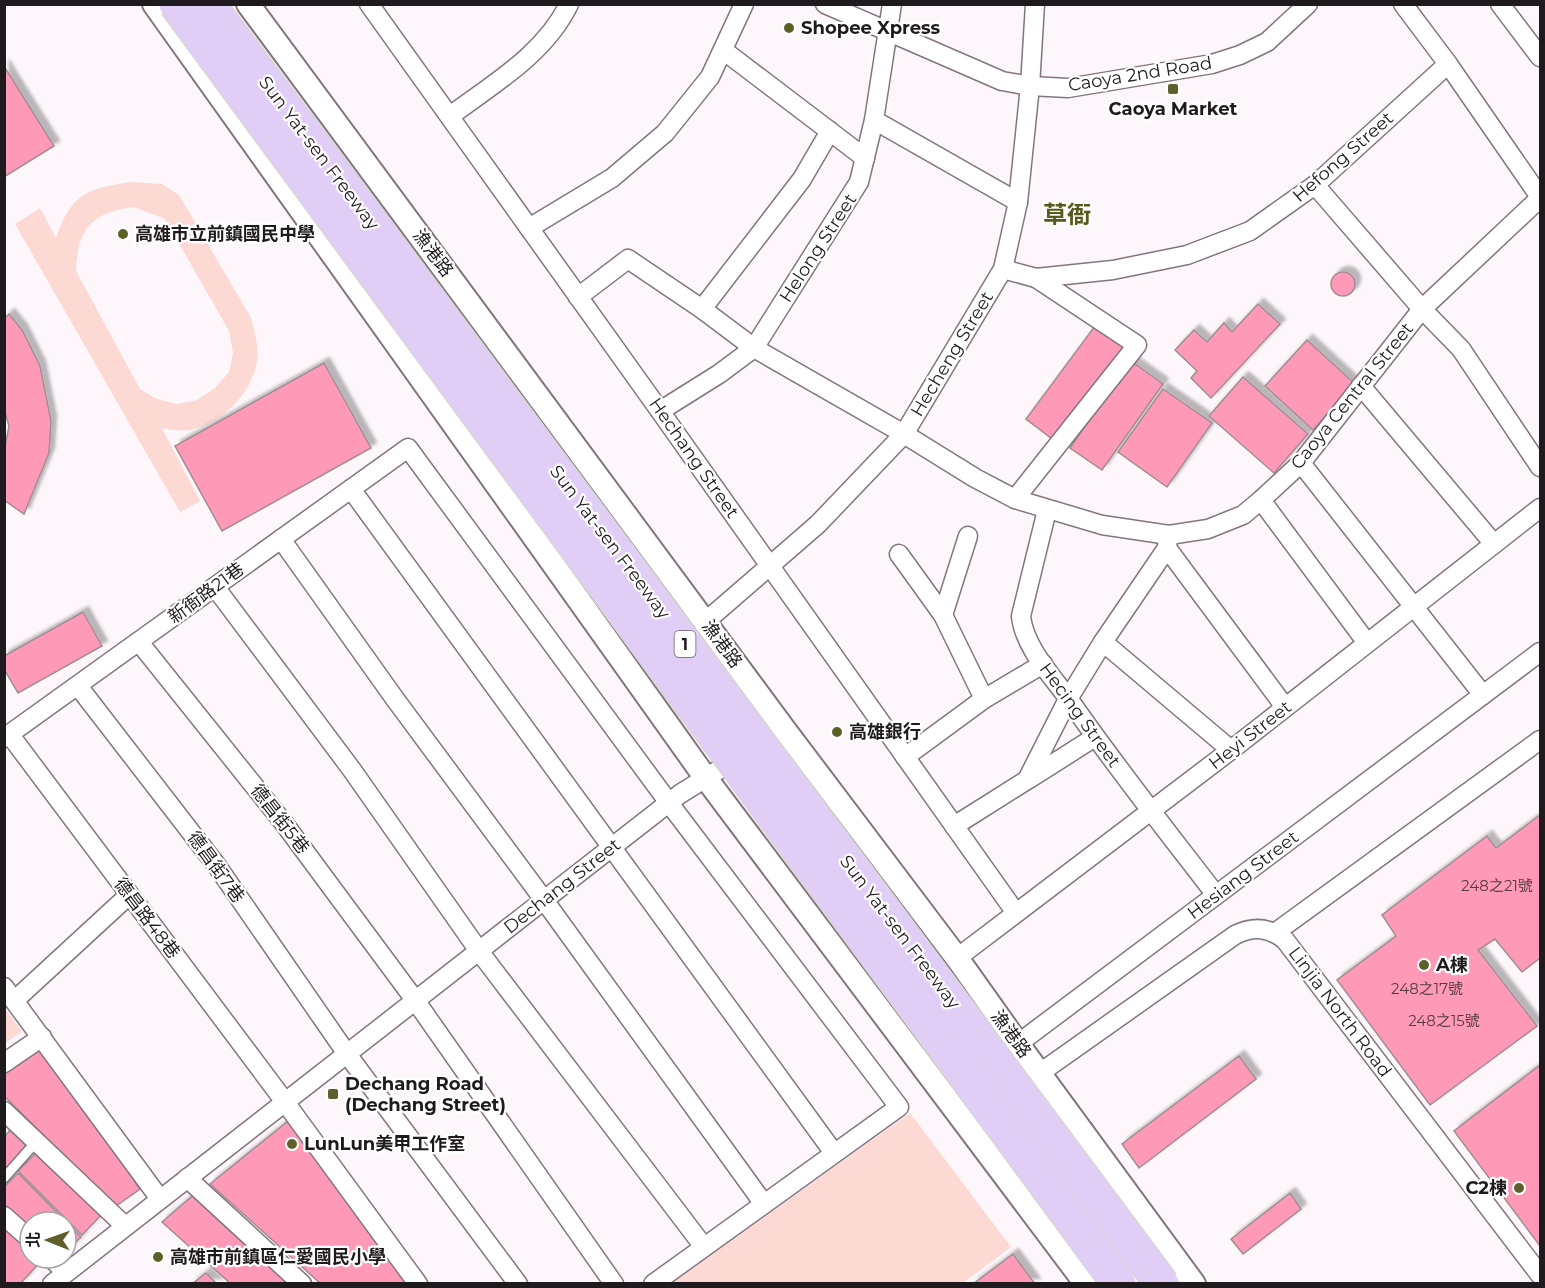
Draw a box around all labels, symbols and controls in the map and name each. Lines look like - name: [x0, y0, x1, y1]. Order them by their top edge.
- place label: Shopee Xpress: [801, 17, 941, 39]
- marker: Shopee Xpress: [782, 21, 796, 35]
- street label: Caoya 2nd Road: [1066, 52, 1214, 96]
- street label: Sun Yat-sen Freeway: [254, 72, 384, 234]
- marker: Caoya Market: [1166, 82, 1180, 96]
- place label: Caoya Market: [1109, 98, 1238, 120]
- street label: Hefong Street: [1288, 107, 1398, 207]
- street label: Helong Street: [775, 189, 861, 307]
- district label: 草衙: [1043, 200, 1091, 229]
- place label: 高雄市立前鎮國民中學: [135, 223, 315, 245]
- street label: 漁港路: [408, 225, 458, 281]
- marker: 高雄市立前鎮國民中學: [116, 227, 130, 241]
- street label: Hecheng Street: [906, 287, 998, 421]
- street label: Caoya Central Street: [1286, 318, 1418, 474]
- street label: Hechang Street: [644, 394, 744, 522]
- street label: Sun Yat-sen Freeway: [545, 461, 675, 623]
- street label: 新衙路21巷: [164, 558, 248, 628]
- street label: 漁港路: [697, 616, 747, 672]
- road number: 1: [674, 631, 696, 657]
- street label: Hecing Street: [1035, 658, 1125, 772]
- street label: Heyi Street: [1204, 696, 1296, 774]
- place label: 高雄銀行: [849, 721, 921, 743]
- marker: 高雄銀行: [830, 725, 844, 739]
- street label: 德昌街5巷: [246, 780, 314, 858]
- street label: Hesiang Street: [1183, 826, 1303, 924]
- street label: 德昌街7巷: [183, 827, 249, 907]
- street label: Dechang Street: [499, 834, 625, 938]
- street label: Sun Yat-sen Freeway: [835, 851, 965, 1013]
- street label: 德昌路48巷: [109, 873, 185, 963]
- house number: 248之21號: [1461, 876, 1533, 895]
- street label: Linjia North Road: [1284, 943, 1396, 1081]
- place label: A棟: [1435, 954, 1468, 976]
- marker: A棟: [1417, 958, 1431, 972]
- house number: 248之17號: [1391, 979, 1463, 998]
- street label: 漁港路: [986, 1006, 1036, 1062]
- house number: 248之15號: [1408, 1011, 1480, 1030]
- place label: Dechang Road (Dechang Street): [345, 1073, 506, 1116]
- marker: Dechang Road (Dechang Street): [326, 1087, 340, 1101]
- place label: LunLun美甲工作室: [304, 1133, 465, 1155]
- marker: LunLun美甲工作室: [285, 1137, 299, 1151]
- place label: C2棟: [1465, 1177, 1507, 1199]
- marker: C2棟: [1512, 1181, 1526, 1195]
- north arrow: [18, 1210, 78, 1270]
- text: 北: [24, 1232, 43, 1248]
- place label: 高雄市前鎮區仁愛國民小學: [170, 1246, 386, 1268]
- marker: 高雄市前鎮區仁愛國民小學: [151, 1250, 165, 1264]

